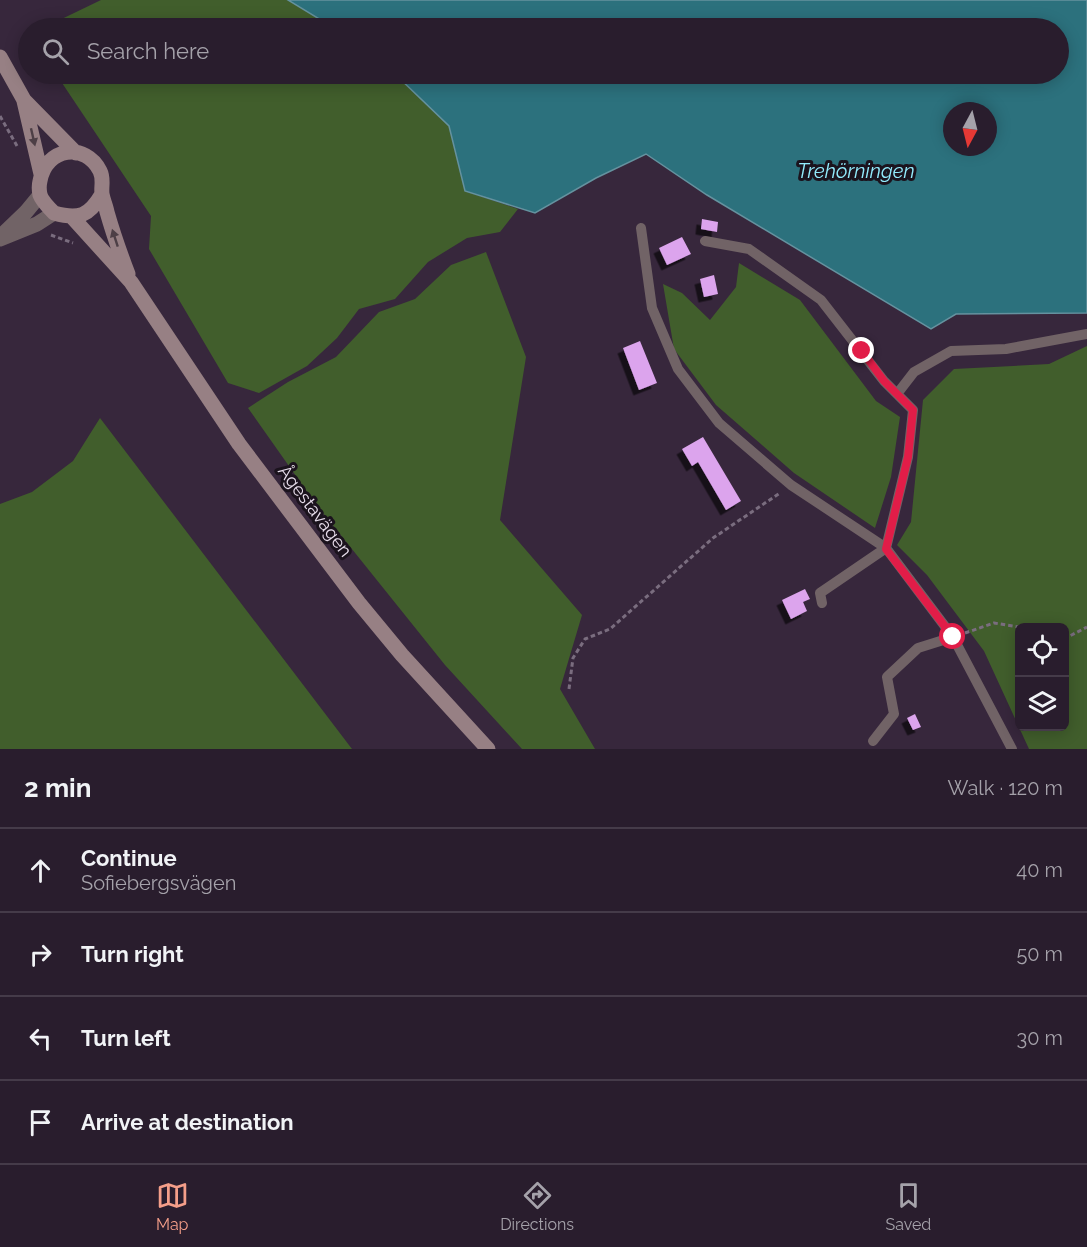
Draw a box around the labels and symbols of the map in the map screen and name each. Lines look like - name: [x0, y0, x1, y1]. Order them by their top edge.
- north arrow: [943, 102, 997, 156]
- one-way arrow: [28, 128, 38, 146]
- water label: Trehörningen: [797, 159, 915, 183]
- one-way arrow: [110, 229, 119, 247]
- route end: [848, 337, 874, 363]
- street label: Ågestavägen: [274, 460, 357, 561]
- route start: [939, 623, 965, 649]

